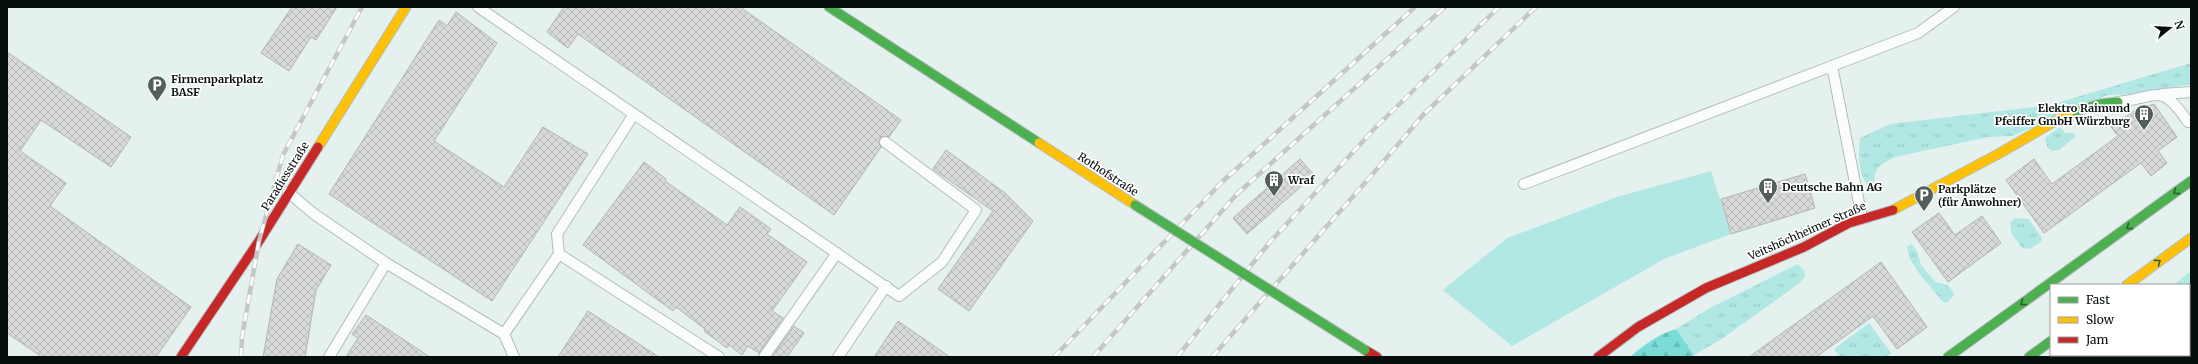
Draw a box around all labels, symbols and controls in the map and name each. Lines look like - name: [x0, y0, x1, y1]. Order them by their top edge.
- north arrow: [2150, 8, 2190, 48]
- text: N: [2172, 19, 2188, 31]
- place label: Firmenparkplatz BASF: [171, 72, 263, 99]
- parking icon: Firmenparkplatz BASF: [146, 74, 168, 102]
- place label: Elektro Raimund Pfeiffer GmbH Würzburg: [1995, 101, 2130, 128]
- building icon: Elektro Raimund Pfeiffer GmbH Würzburg: [2133, 103, 2155, 131]
- street label: Paradiesstraße: [258, 139, 312, 213]
- street label: Rothofstraße: [1075, 149, 1141, 199]
- building icon: Wraf: [1263, 169, 1285, 197]
- place label: Wraf: [1287, 173, 1315, 187]
- building icon: Deutsche Bahn AG: [1757, 176, 1779, 204]
- place label: Deutsche Bahn AG: [1782, 180, 1882, 194]
- place label: Parkplätze (für Anwohner): [1938, 182, 2022, 209]
- parking icon: Parkplätze (für Anwohner): [1913, 184, 1935, 212]
- one-way arrow: [2173, 188, 2180, 195]
- street label: Veitshöchheimer Straße: [1745, 199, 1868, 264]
- one-way arrow: [2126, 222, 2133, 229]
- one-way arrow: [2154, 260, 2161, 267]
- legend: [2050, 284, 2190, 356]
- text: Fast: [2086, 292, 2110, 307]
- one-way arrow: [2020, 298, 2027, 306]
- text: Slow: [2086, 312, 2115, 327]
- text: Jam: [2085, 332, 2109, 347]

